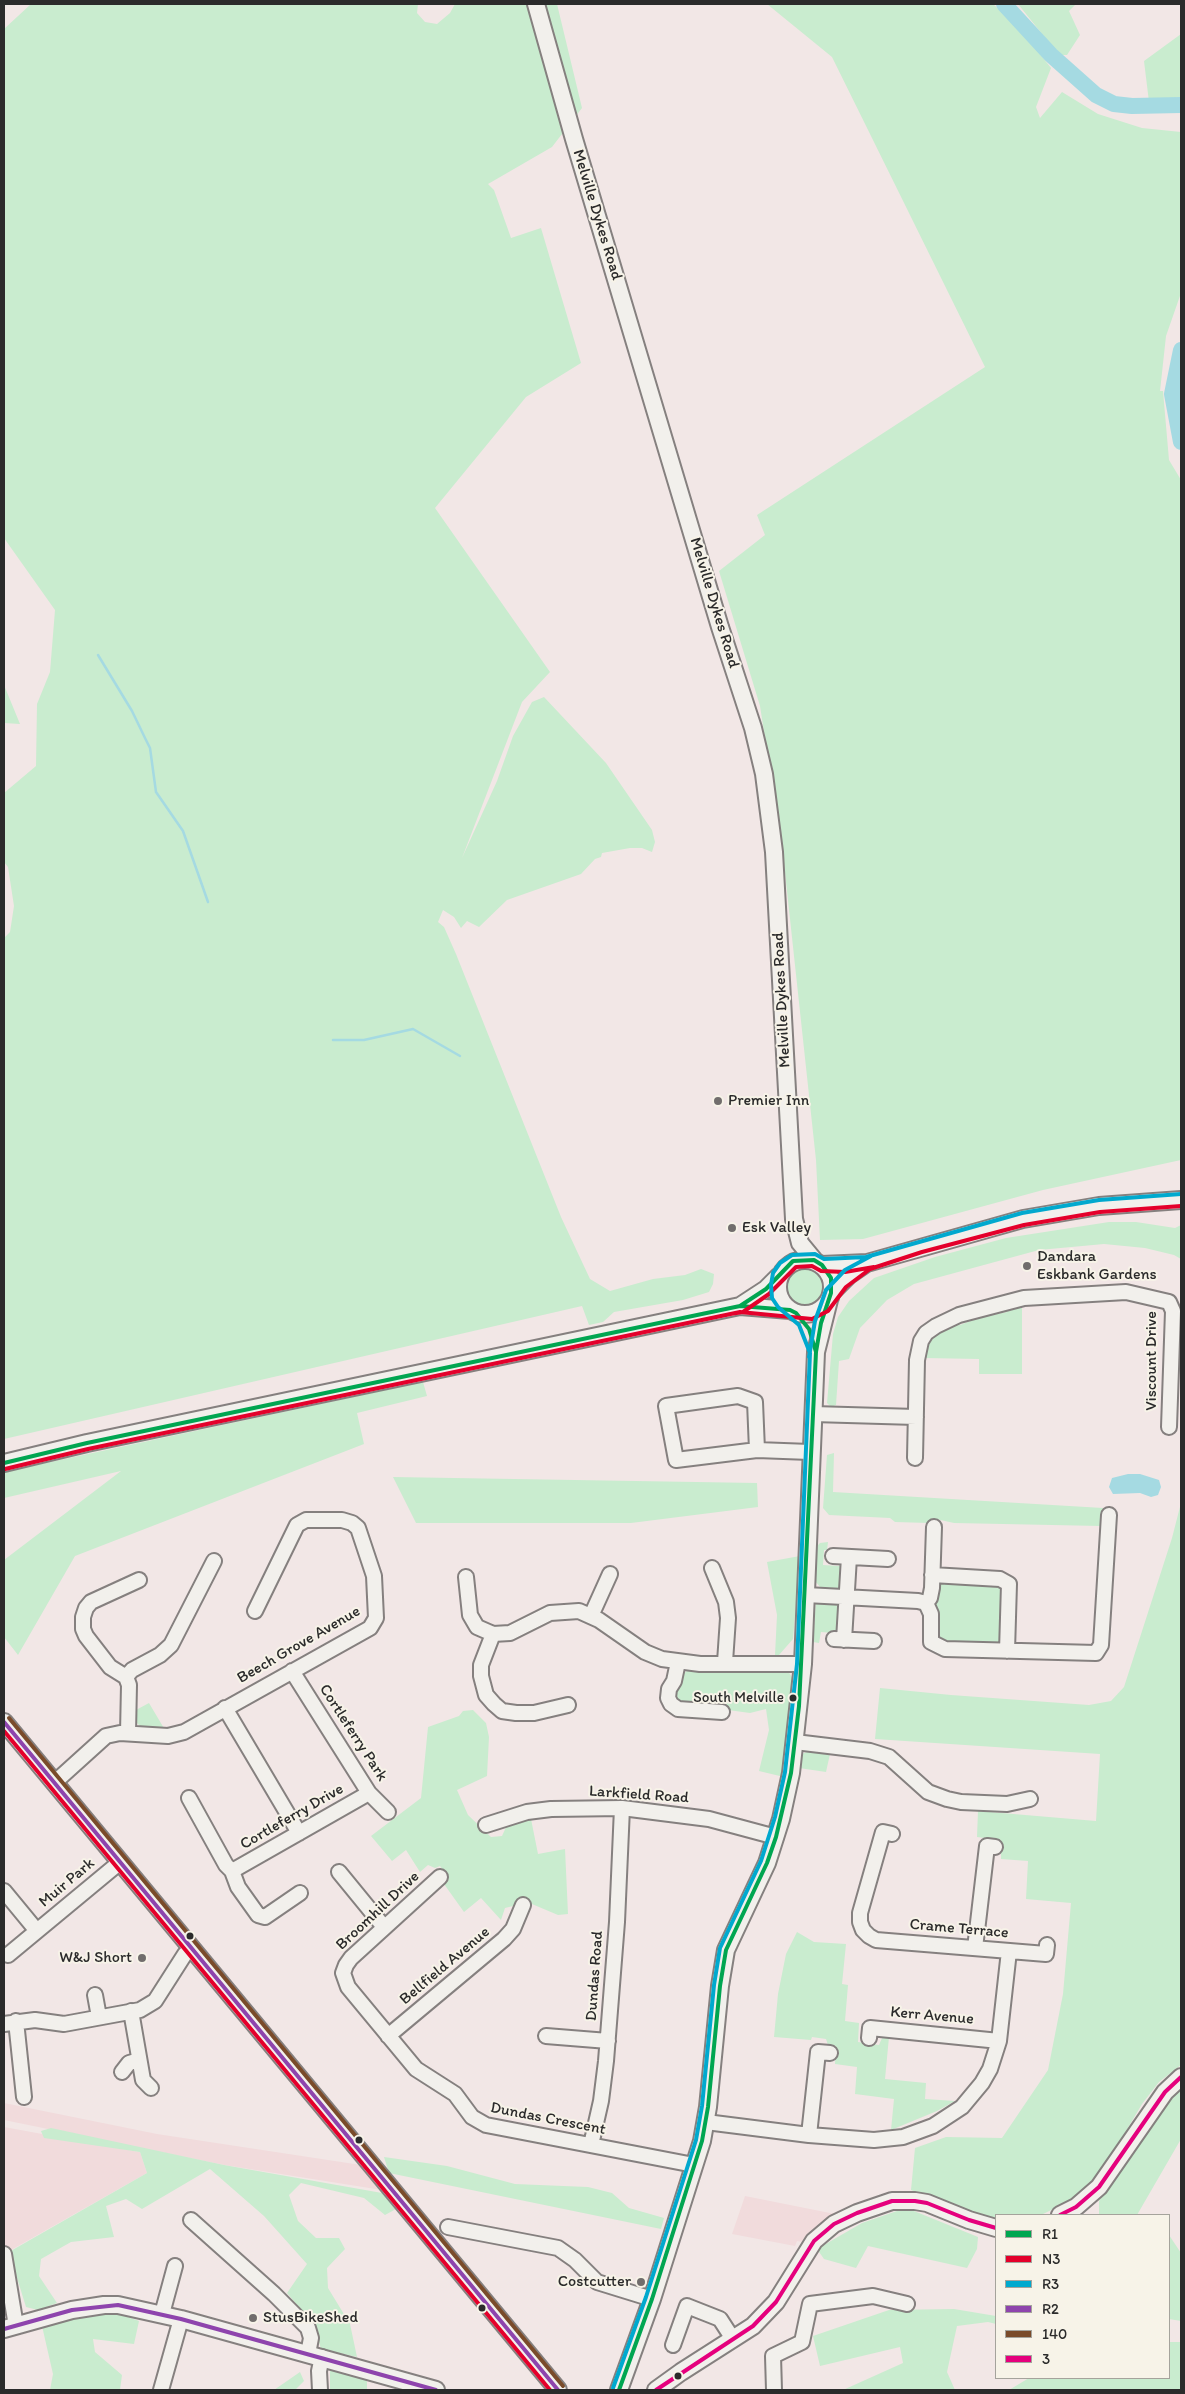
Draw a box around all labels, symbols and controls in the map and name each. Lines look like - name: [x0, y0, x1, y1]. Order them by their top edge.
- street label: Melville Dykes Road: [568, 147, 626, 283]
- street label: Melville Dykes Road: [685, 535, 743, 671]
- street label: Melville Dykes Road: [769, 932, 795, 1068]
- place label: Premier Inn: [728, 1091, 809, 1111]
- marker: Premier Inn: [712, 1095, 724, 1107]
- place label: Esk Valley: [742, 1218, 811, 1238]
- marker: Esk Valley: [726, 1222, 738, 1234]
- place label: Dandara Eskbank Gardens: [1037, 1247, 1157, 1285]
- marker: Dandara Eskbank Gardens: [1021, 1260, 1033, 1272]
- street label: Viscount Drive: [1142, 1311, 1162, 1411]
- street label: Beech Grove Avenue: [234, 1602, 364, 1688]
- street label: Cortleferry Park: [315, 1681, 391, 1785]
- place label: South Melville: [693, 1689, 784, 1707]
- marker: South Melville: [788, 1693, 798, 1703]
- street label: Cortleferry Drive: [237, 1780, 347, 1854]
- street label: Larkfield Road: [588, 1782, 690, 1808]
- street label: Muir Park: [35, 1854, 99, 1912]
- street label: Broomhill Drive: [332, 1867, 424, 1955]
- street label: Crame Terrace: [909, 1915, 1009, 1943]
- street label: Bellfield Avenue: [396, 1923, 494, 2009]
- street label: Dundas Road: [582, 1930, 608, 2022]
- unlabelled marker: [185, 1931, 195, 1941]
- place label: W&J Short: [59, 1948, 132, 1968]
- marker: W&J Short: [136, 1952, 148, 1964]
- street label: Kerr Avenue: [889, 2003, 975, 2029]
- street label: Dundas Crescent: [489, 2098, 607, 2140]
- unlabelled marker: [354, 2135, 364, 2145]
- legend: [995, 2214, 1170, 2379]
- text: R1: [1042, 2225, 1058, 2243]
- text: N3: [1042, 2250, 1060, 2268]
- place label: Costcutter: [558, 2272, 631, 2292]
- text: R3: [1042, 2275, 1059, 2293]
- marker: Costcutter: [635, 2276, 647, 2288]
- text: R2: [1042, 2300, 1059, 2318]
- unlabelled marker: [477, 2303, 487, 2313]
- place label: StusBikeShed: [263, 2308, 358, 2328]
- marker: StusBikeShed: [247, 2312, 259, 2324]
- text: 140: [1042, 2325, 1067, 2343]
- text: 3: [1042, 2350, 1050, 2368]
- unlabelled marker: [673, 2371, 683, 2381]

